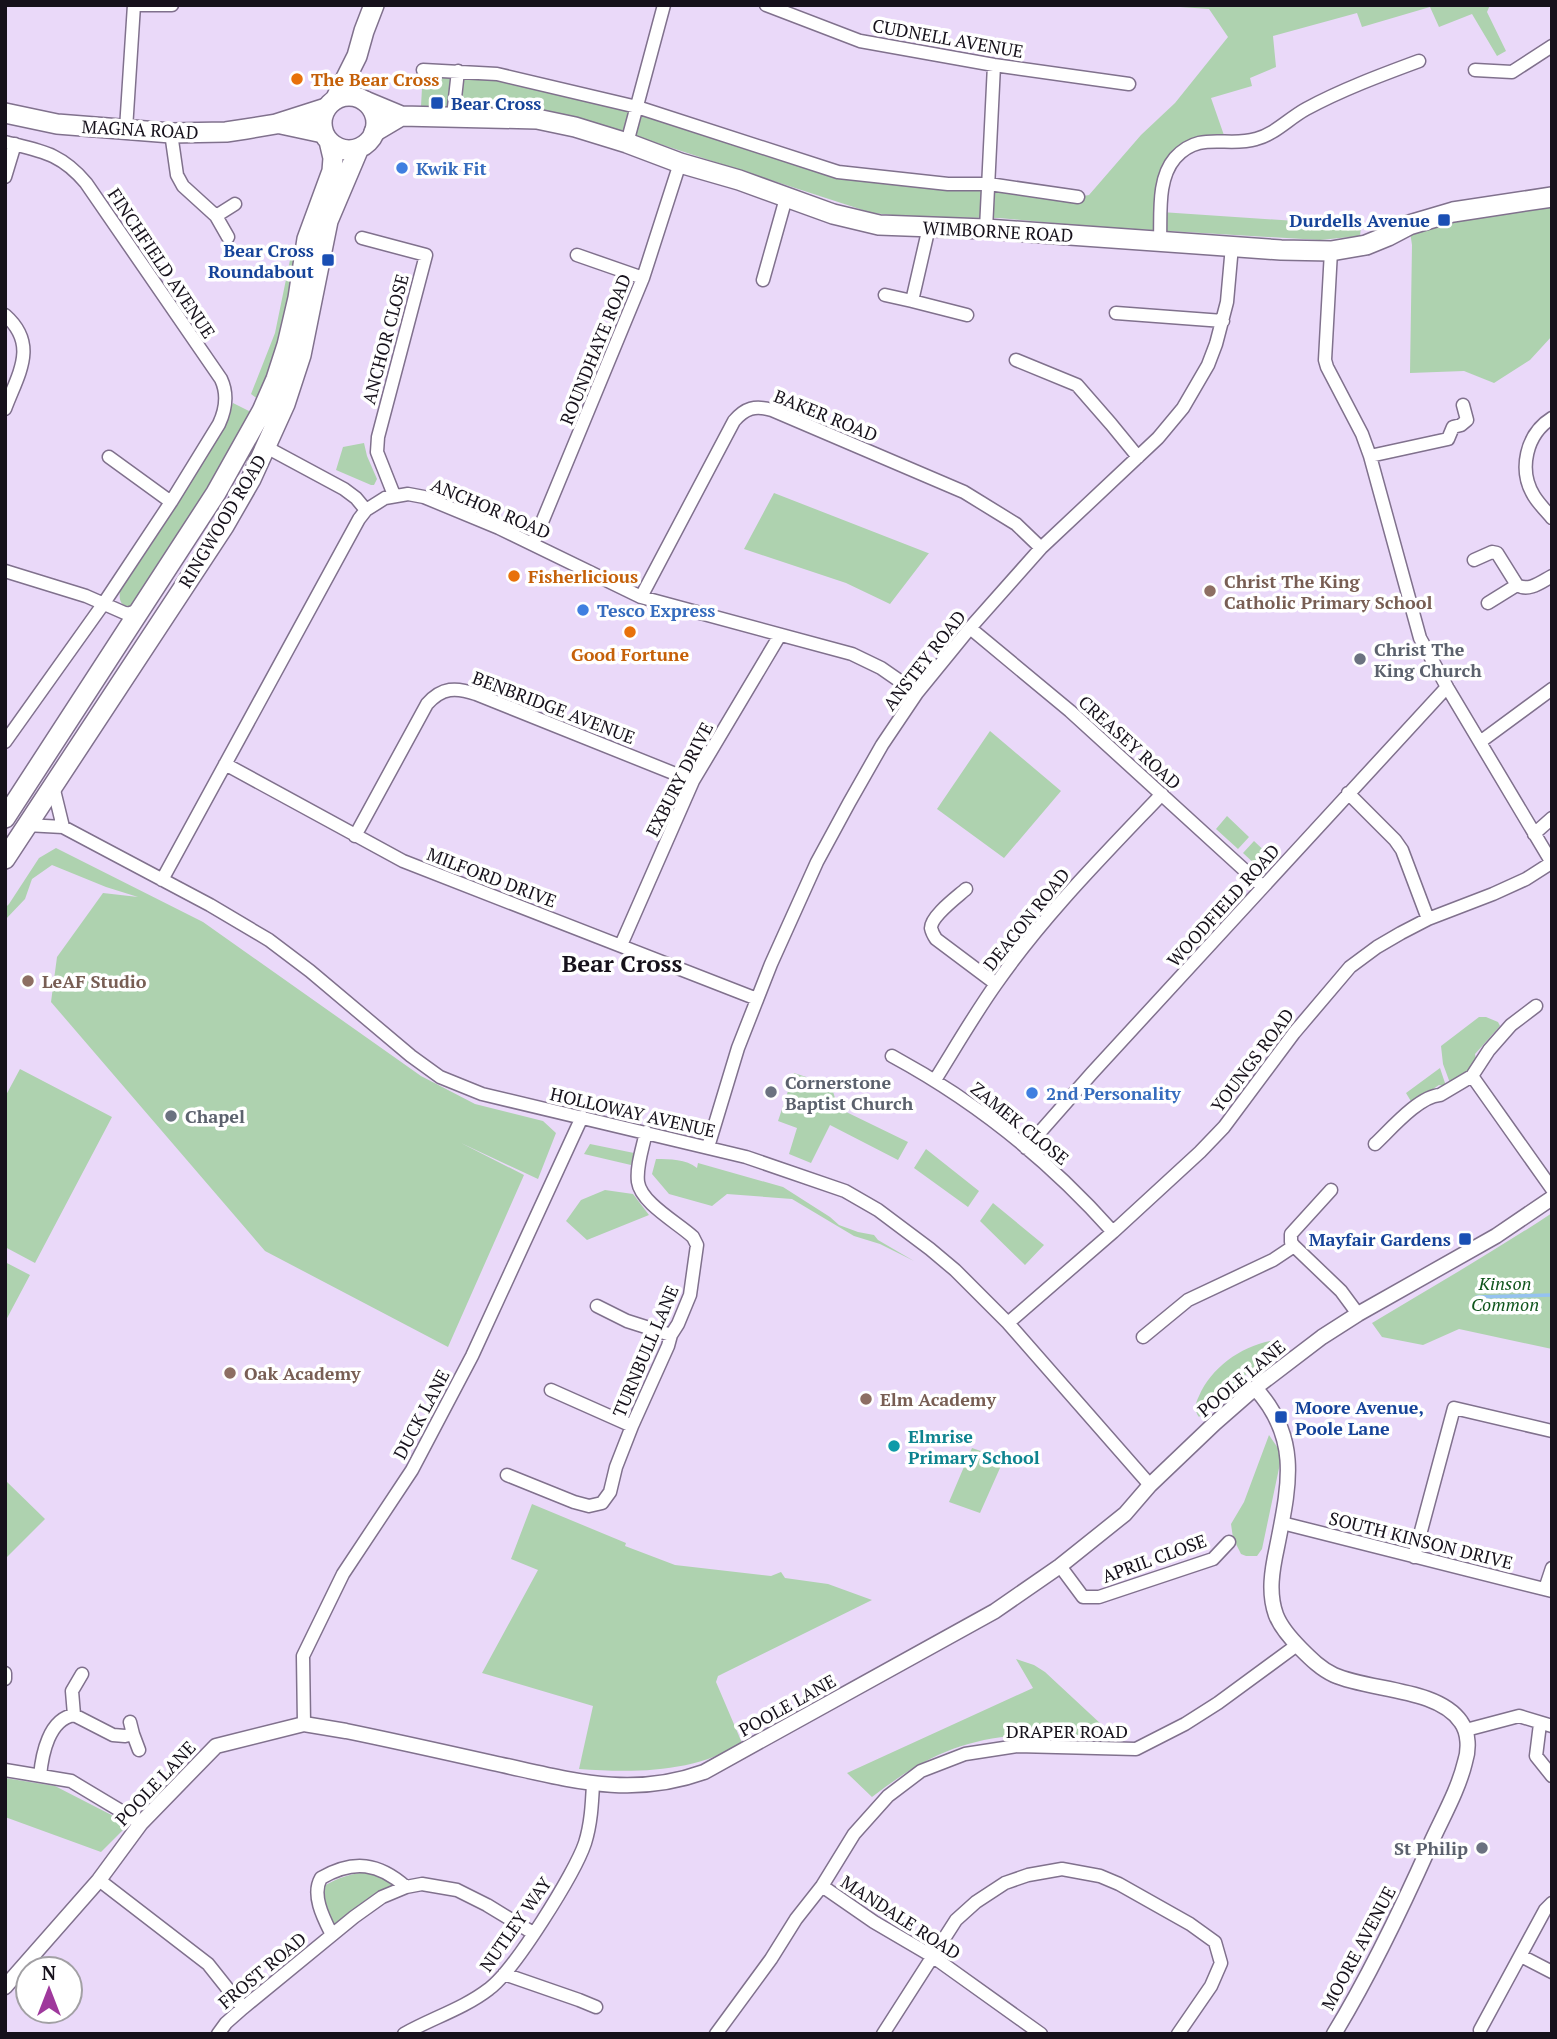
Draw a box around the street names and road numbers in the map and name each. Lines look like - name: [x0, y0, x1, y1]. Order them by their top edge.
- street label: CUDNELL AVENUE: [871, 13, 1025, 63]
- street label: MAGNA ROAD: [81, 114, 199, 144]
- street label: FINCHFIELD AVENUE: [103, 183, 221, 343]
- street label: WIMBORNE ROAD: [922, 215, 1074, 247]
- street label: ROUNDHAYE ROAD: [554, 270, 636, 428]
- street label: ANCHOR CLOSE: [356, 271, 414, 407]
- street label: BAKER ROAD: [771, 383, 881, 447]
- street label: RINGWOOD ROAD: [173, 450, 271, 592]
- street label: ANCHOR ROAD: [428, 472, 554, 544]
- street label: ANSTEY ROAD: [877, 605, 971, 715]
- street label: BENBRIDGE AVENUE: [469, 665, 639, 749]
- street label: CREASEY ROAD: [1074, 690, 1186, 794]
- street label: EXBURY DRIVE: [640, 718, 718, 840]
- street label: WOODFIELD ROAD: [1161, 838, 1285, 972]
- street label: MILFORD DRIVE: [424, 841, 560, 913]
- street label: DEACON ROAD: [977, 863, 1075, 975]
- street label: YOUNGS ROAD: [1205, 1003, 1299, 1117]
- street label: ZAMEK CLOSE: [966, 1076, 1074, 1170]
- street label: HOLLOWAY AVENUE: [548, 1081, 718, 1143]
- street label: TURNBULL LANE: [606, 1281, 684, 1421]
- street label: POOLE LANE: [1192, 1334, 1290, 1422]
- street label: DUCK LANE: [387, 1365, 455, 1463]
- street label: SOUTH KINSON DRIVE: [1327, 1506, 1515, 1574]
- street label: APRIL CLOSE: [1098, 1528, 1210, 1588]
- street label: POOLE LANE: [734, 1668, 840, 1742]
- street label: DRAPER ROAD: [1006, 1719, 1128, 1743]
- street label: POOLE LANE: [110, 1735, 200, 1831]
- street label: MANDALE ROAD: [837, 1869, 965, 1965]
- street label: NUTLEY WAY: [474, 1872, 557, 1976]
- street label: MOORE AVENUE: [1315, 1882, 1401, 2014]
- street label: FROST ROAD: [213, 1926, 311, 2014]

